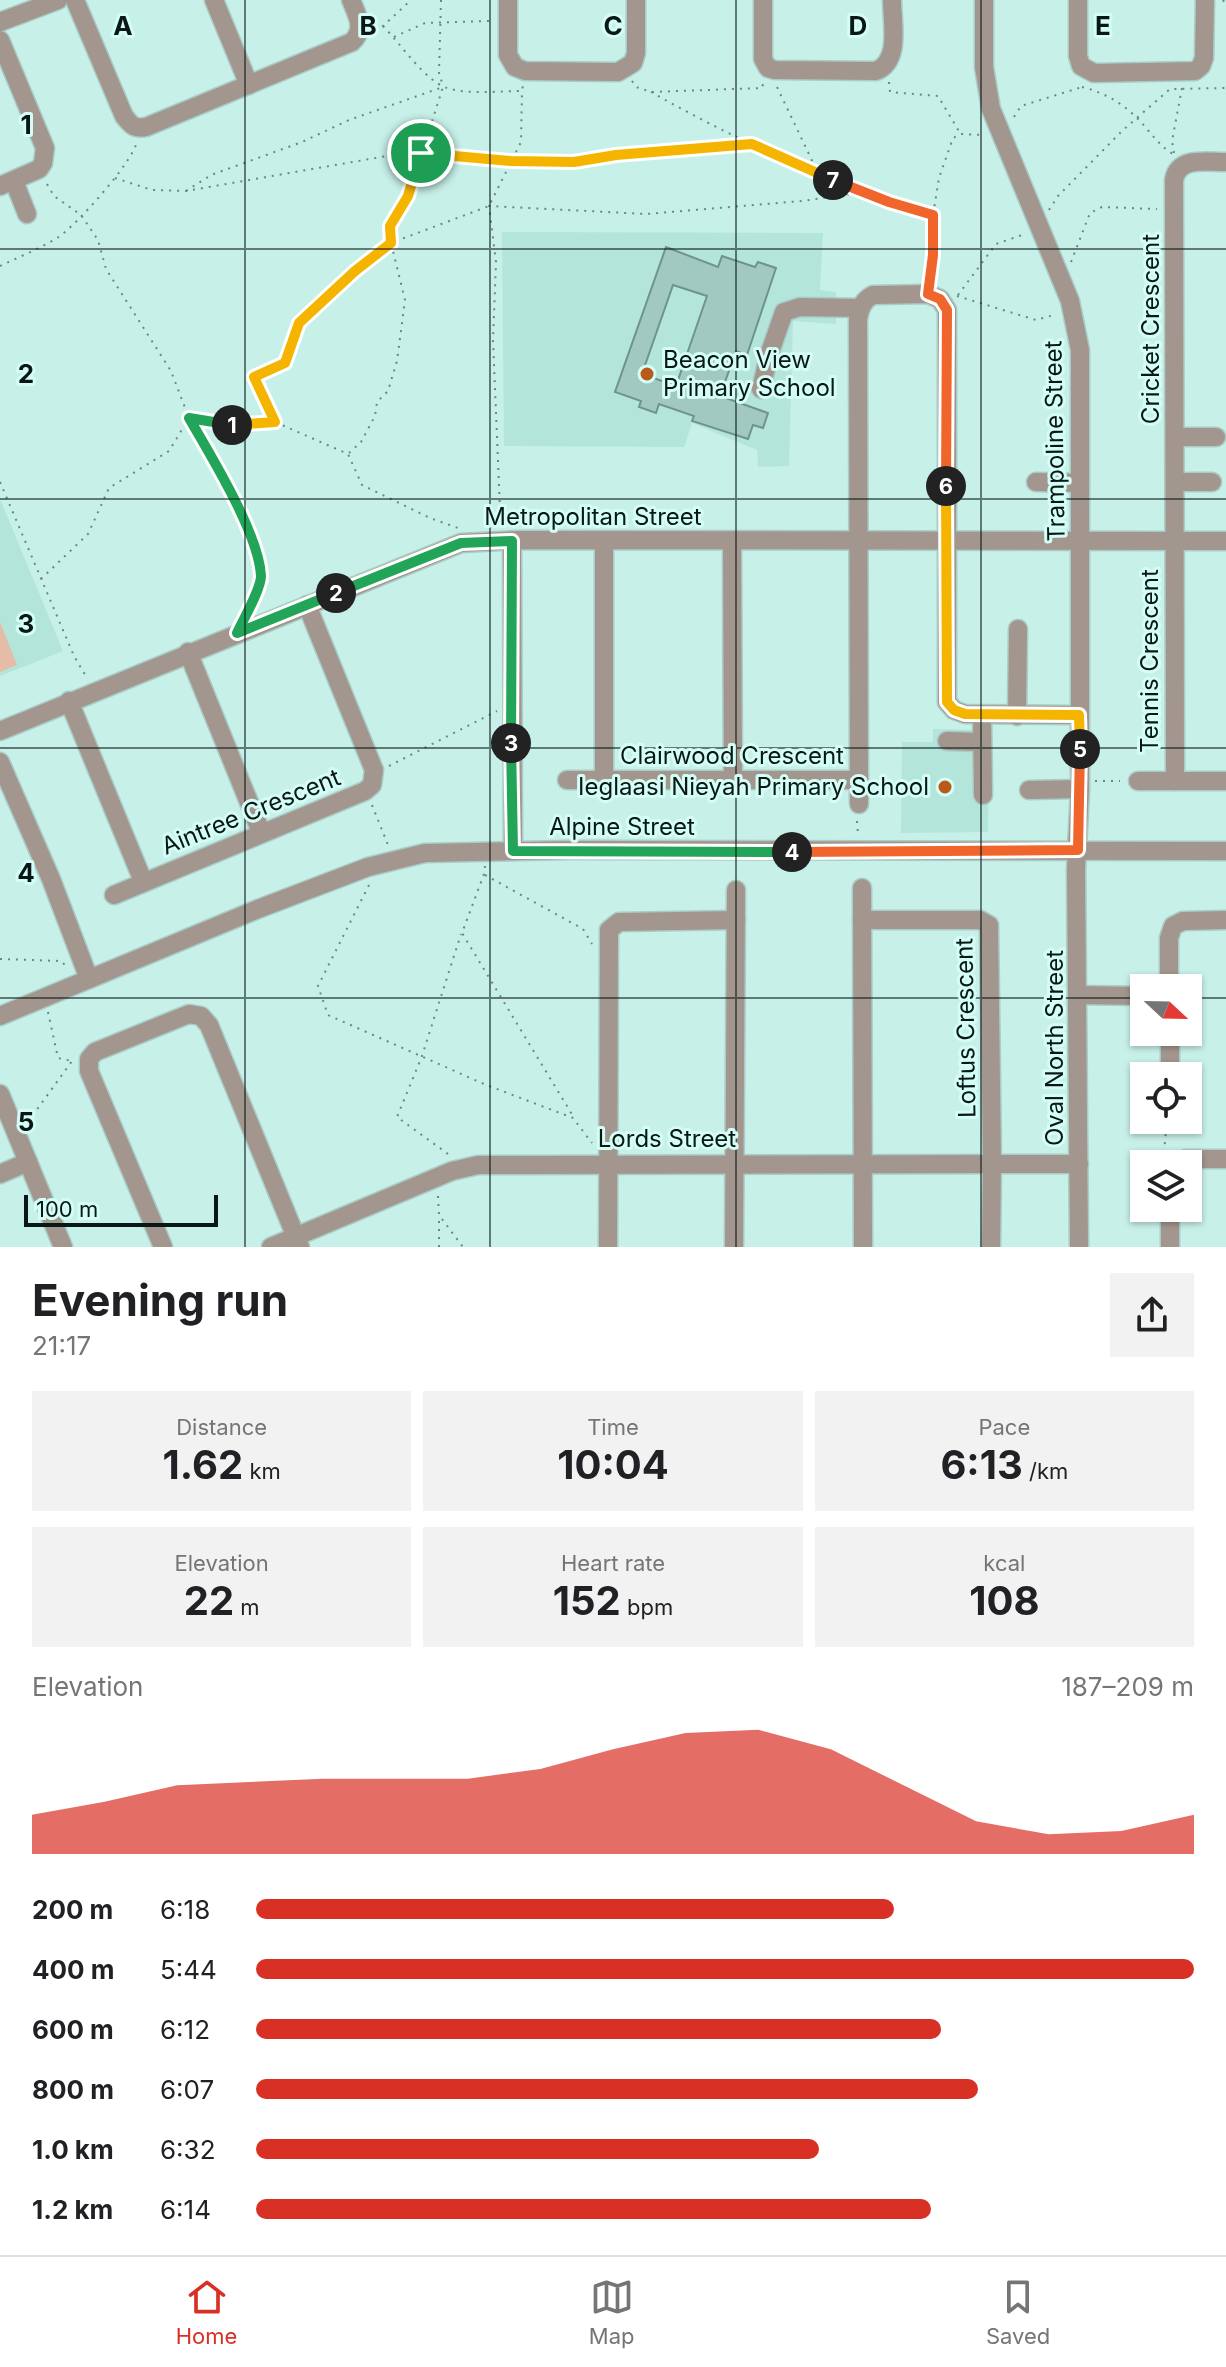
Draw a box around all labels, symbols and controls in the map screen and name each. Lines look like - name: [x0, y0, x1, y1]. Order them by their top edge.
- text: A: [113, 10, 133, 41]
- text: B: [359, 10, 377, 41]
- text: C: [603, 10, 623, 41]
- text: D: [849, 10, 867, 41]
- text: E: [1095, 10, 1111, 41]
- text: 1: [20, 109, 32, 140]
- pin: [387, 119, 455, 187]
- icon: arrive: [399, 131, 443, 175]
- pin: 7: [813, 160, 853, 200]
- text: 7: [827, 167, 839, 193]
- street label: Cricket Crescent: [1136, 234, 1165, 424]
- street label: Trampoline Street: [1038, 340, 1071, 542]
- place label: Beacon View Primary School: [663, 345, 836, 402]
- text: 2: [18, 358, 34, 389]
- marker: Beacon View Primary School: [638, 365, 656, 383]
- pin: 1: [212, 405, 252, 445]
- text: 1: [227, 412, 237, 438]
- pin: 6: [926, 466, 966, 506]
- text: 6: [939, 473, 953, 499]
- street label: Metropolitan Street: [484, 502, 702, 531]
- street label: Tennis Crescent: [1135, 569, 1164, 753]
- pin: 2: [316, 573, 356, 613]
- text: 2: [329, 580, 343, 606]
- text: 3: [18, 608, 34, 639]
- pin: 3: [491, 723, 531, 763]
- pin: 5: [1060, 729, 1100, 769]
- text: 3: [504, 730, 518, 756]
- text: 5: [1073, 736, 1087, 762]
- street label: Clairwood Crescent: [620, 741, 844, 770]
- street label: Aintree Crescent: [157, 762, 345, 861]
- place label: Ieglaasi Nieyah Primary School: [578, 772, 929, 801]
- marker: Ieglaasi Nieyah Primary School: [936, 778, 954, 796]
- street label: Alpine Street: [549, 812, 695, 841]
- pin: 4: [772, 832, 812, 872]
- text: 4: [785, 839, 799, 865]
- text: 4: [17, 857, 35, 888]
- street label: Loftus Crescent: [949, 938, 982, 1118]
- street label: Oval North Street: [1040, 950, 1069, 1146]
- north arrow: [1130, 974, 1202, 1046]
- map controls: [1130, 974, 1202, 1222]
- button: locate: [1130, 1062, 1202, 1134]
- text: 5: [18, 1106, 34, 1137]
- street label: Lords Street: [598, 1124, 736, 1153]
- button: layers: [1130, 1150, 1202, 1222]
- scale bar: [24, 1191, 218, 1227]
- text: 100 m: [36, 1196, 98, 1222]
- text: Evening run: [32, 1273, 288, 1327]
- button: share: [1110, 1273, 1194, 1357]
- text: 21:17: [32, 1330, 91, 1361]
- text: Distance: [176, 1414, 267, 1440]
- text: Time: [587, 1414, 639, 1440]
- text: Pace: [978, 1414, 1030, 1440]
- text: 1.62: [163, 1440, 243, 1489]
- text: 10:04: [557, 1440, 669, 1489]
- text: 6:13: [940, 1440, 1023, 1489]
- text: km: [243, 1458, 281, 1484]
- text: /km: [1023, 1458, 1068, 1484]
- text: Elevation: [175, 1550, 269, 1576]
- text: Heart rate: [561, 1550, 665, 1576]
- text: kcal: [983, 1550, 1025, 1576]
- text: 22: [184, 1576, 234, 1625]
- text: 152: [553, 1576, 621, 1625]
- text: 108: [969, 1576, 1039, 1625]
- text: m: [234, 1594, 260, 1620]
- text: bpm: [621, 1594, 673, 1620]
- text: Elevation: [32, 1671, 143, 1702]
- text: 187–209 m: [1061, 1671, 1194, 1702]
- text: 200 m: [32, 1894, 113, 1925]
- text: 6:18: [160, 1894, 210, 1925]
- text: 400 m: [32, 1954, 115, 1985]
- text: 5:44: [160, 1954, 217, 1985]
- text: 600 m: [32, 2014, 114, 2045]
- text: 6:12: [160, 2014, 210, 2045]
- text: 800 m: [32, 2074, 114, 2105]
- text: 6:07: [160, 2074, 214, 2105]
- text: 1.0 km: [32, 2134, 114, 2165]
- text: 6:32: [160, 2134, 216, 2165]
- text: 1.2 km: [32, 2194, 113, 2225]
- text: 6:14: [160, 2194, 211, 2225]
- tab: Home: [176, 2275, 237, 2349]
- tab: Map: [589, 2275, 634, 2349]
- tab: Saved: [986, 2275, 1050, 2349]

